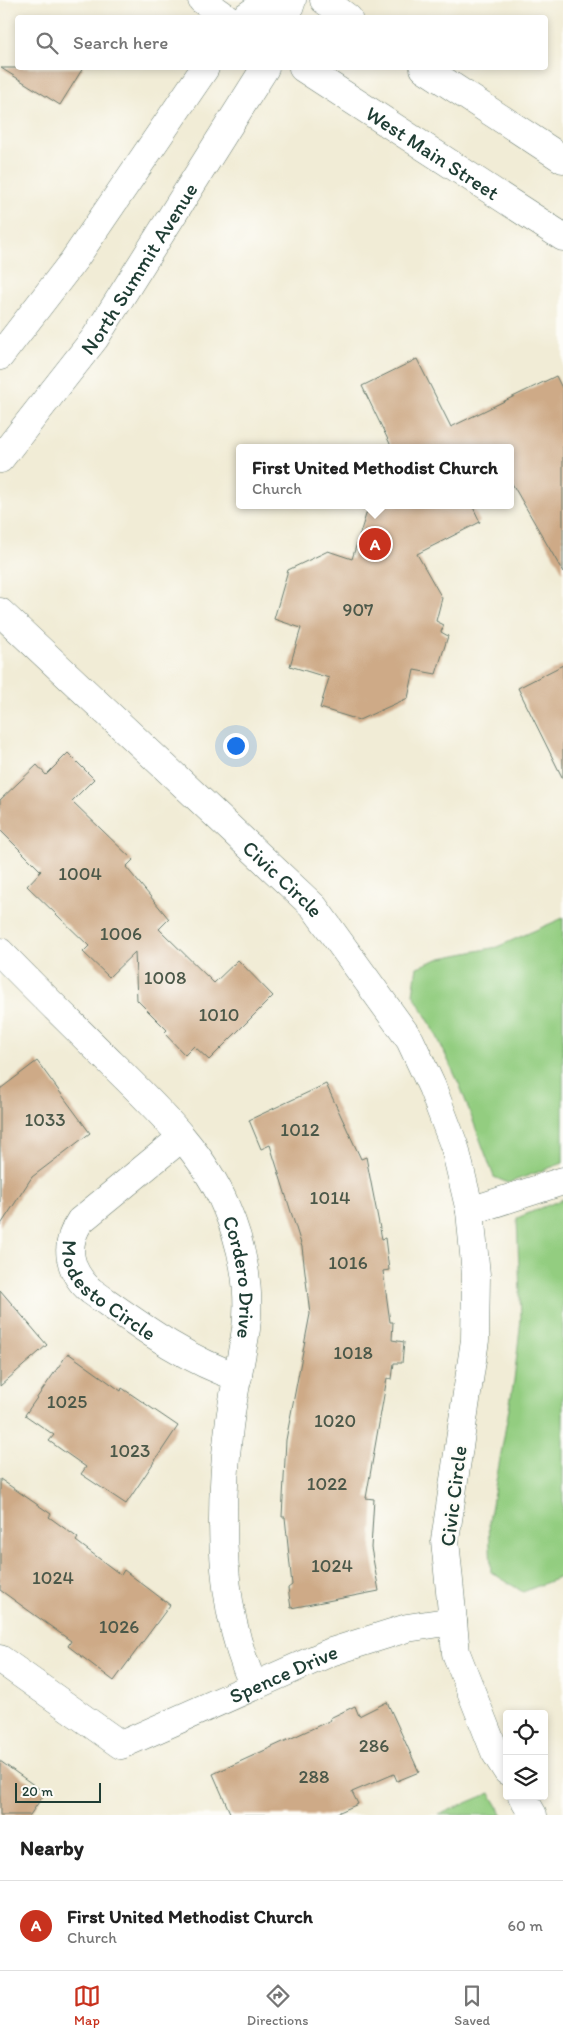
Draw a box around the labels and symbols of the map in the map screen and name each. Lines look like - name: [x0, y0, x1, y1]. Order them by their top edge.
- street label: West Main Street: [362, 100, 504, 205]
- street label: North Summit Avenue: [75, 178, 202, 359]
- pin: A: [359, 525, 391, 563]
- house number: 907: [342, 598, 374, 621]
- your location: [223, 733, 249, 759]
- street label: Civic Circle: [238, 835, 329, 921]
- house number: 1004: [58, 862, 102, 885]
- house number: 1006: [100, 922, 142, 945]
- house number: 1008: [144, 966, 186, 989]
- house number: 1010: [198, 1003, 240, 1026]
- house number: 1033: [24, 1108, 66, 1131]
- house number: 1012: [280, 1118, 320, 1141]
- house number: 1014: [310, 1186, 350, 1209]
- street label: Cordero Drive: [218, 1212, 260, 1341]
- street label: Modesto Circle: [57, 1240, 161, 1345]
- house number: 1016: [328, 1251, 368, 1274]
- house number: 1018: [333, 1341, 373, 1364]
- house number: 1025: [47, 1390, 87, 1413]
- house number: 1020: [314, 1409, 356, 1432]
- house number: 1023: [110, 1439, 150, 1462]
- street label: Civic Circle: [434, 1444, 472, 1548]
- house number: 1022: [307, 1472, 347, 1495]
- house number: 1024: [311, 1554, 353, 1577]
- house number: 1024: [32, 1566, 74, 1589]
- house number: 1026: [99, 1615, 139, 1638]
- street label: Spence Drive: [225, 1638, 340, 1708]
- house number: 286: [359, 1734, 389, 1757]
- house number: 288: [299, 1765, 329, 1788]
- scale bar: [15, 1780, 101, 1803]

